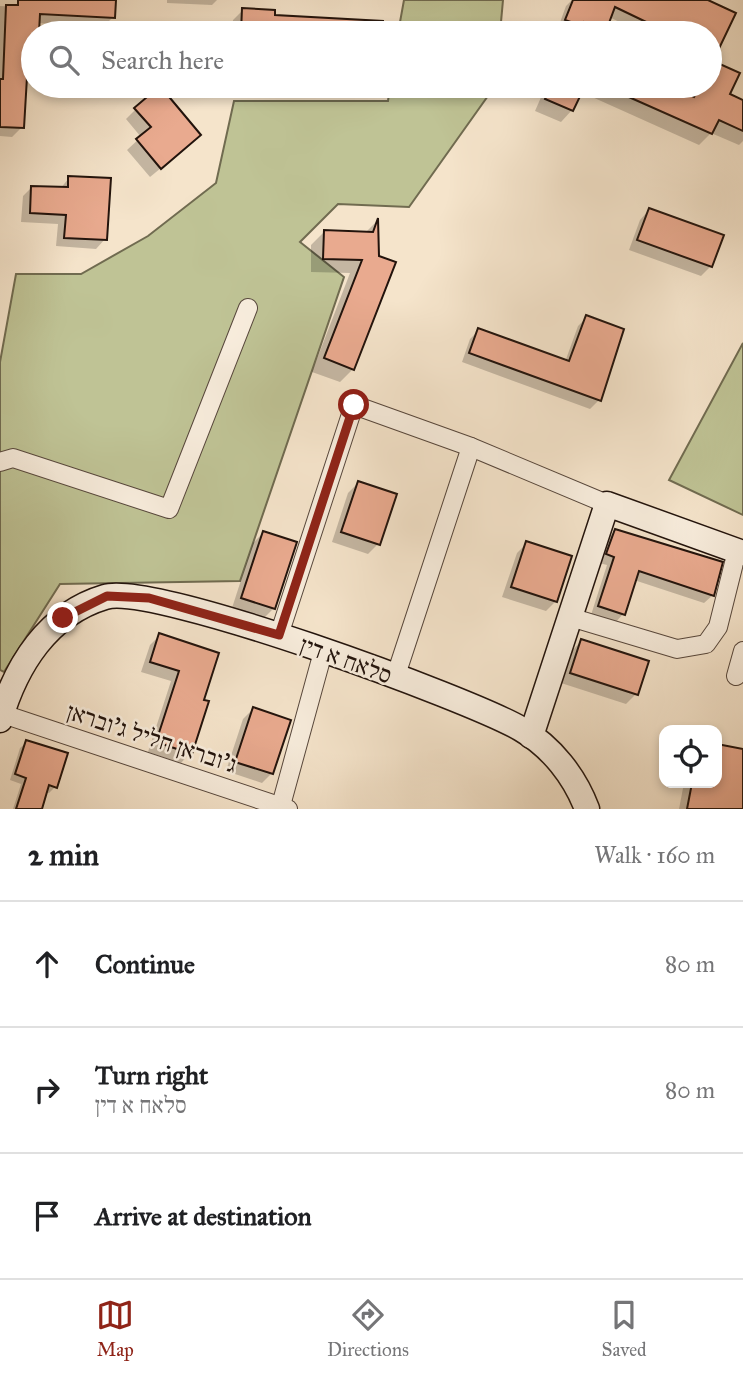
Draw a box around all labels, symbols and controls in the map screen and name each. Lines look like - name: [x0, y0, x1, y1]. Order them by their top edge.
- search box: [21, 21, 722, 98]
- icon: search: [45, 41, 83, 79]
- text: Search here: [101, 44, 224, 76]
- route start: [338, 389, 369, 420]
- route end: [47, 602, 78, 633]
- street label: סלאח א דין: [296, 630, 396, 690]
- street label: ג'ובראן חליל ג'ובראן: [63, 696, 241, 780]
- map controls: [659, 725, 722, 788]
- button: locate: [659, 725, 722, 788]
- text: 2 min: [28, 837, 99, 873]
- text: Walk · 160 m: [594, 841, 715, 869]
- icon: ahead: [28, 945, 66, 983]
- text: Continue: [95, 948, 195, 980]
- text: 80 m: [665, 950, 715, 978]
- text: Turn right: [95, 1059, 208, 1091]
- icon: right: [28, 1071, 66, 1109]
- text: 80 m: [665, 1076, 715, 1104]
- text: סלאח א דין: [95, 1091, 187, 1119]
- icon: arrive: [28, 1197, 66, 1235]
- text: Arrive at destination: [95, 1200, 312, 1232]
- tab: Map: [96, 1296, 134, 1361]
- tab: Directions: [327, 1296, 409, 1361]
- tab: Saved: [602, 1296, 647, 1361]

